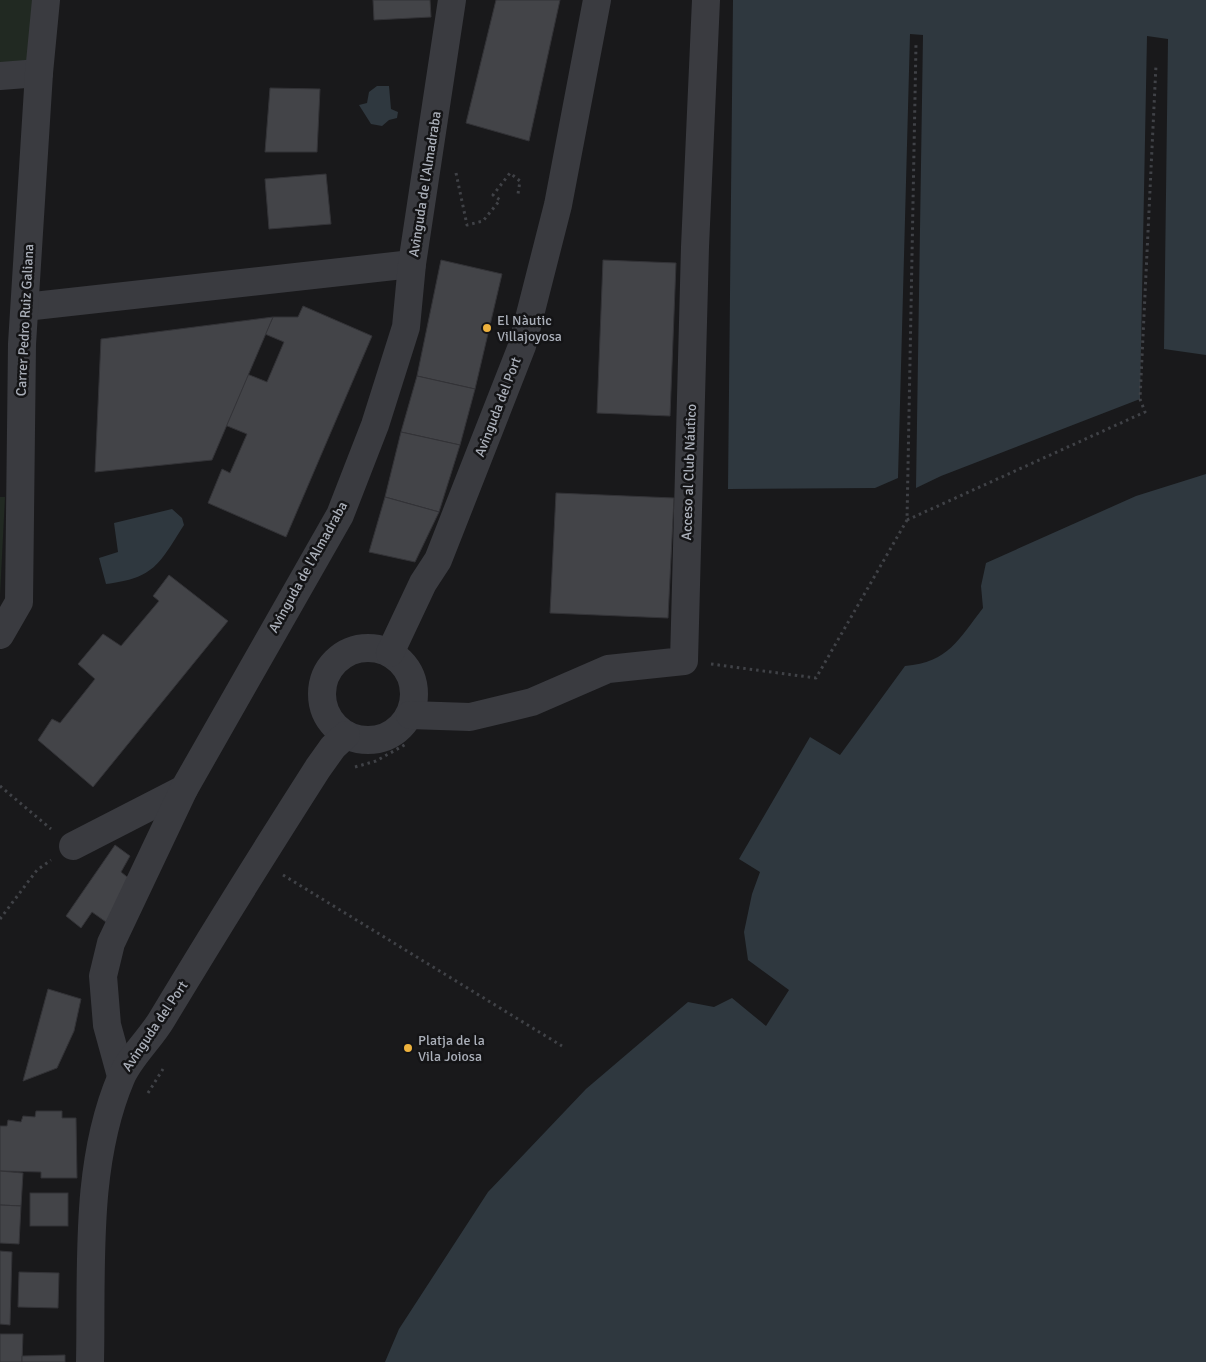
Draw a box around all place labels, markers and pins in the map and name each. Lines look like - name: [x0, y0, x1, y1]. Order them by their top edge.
- place label: El Nàutic Villajoyosa: [497, 312, 562, 345]
- marker: El Nàutic Villajoyosa: [481, 322, 493, 334]
- place label: Platja de la Vila Joiosa: [418, 1032, 485, 1065]
- marker: Platja de la Vila Joiosa: [402, 1042, 414, 1054]

